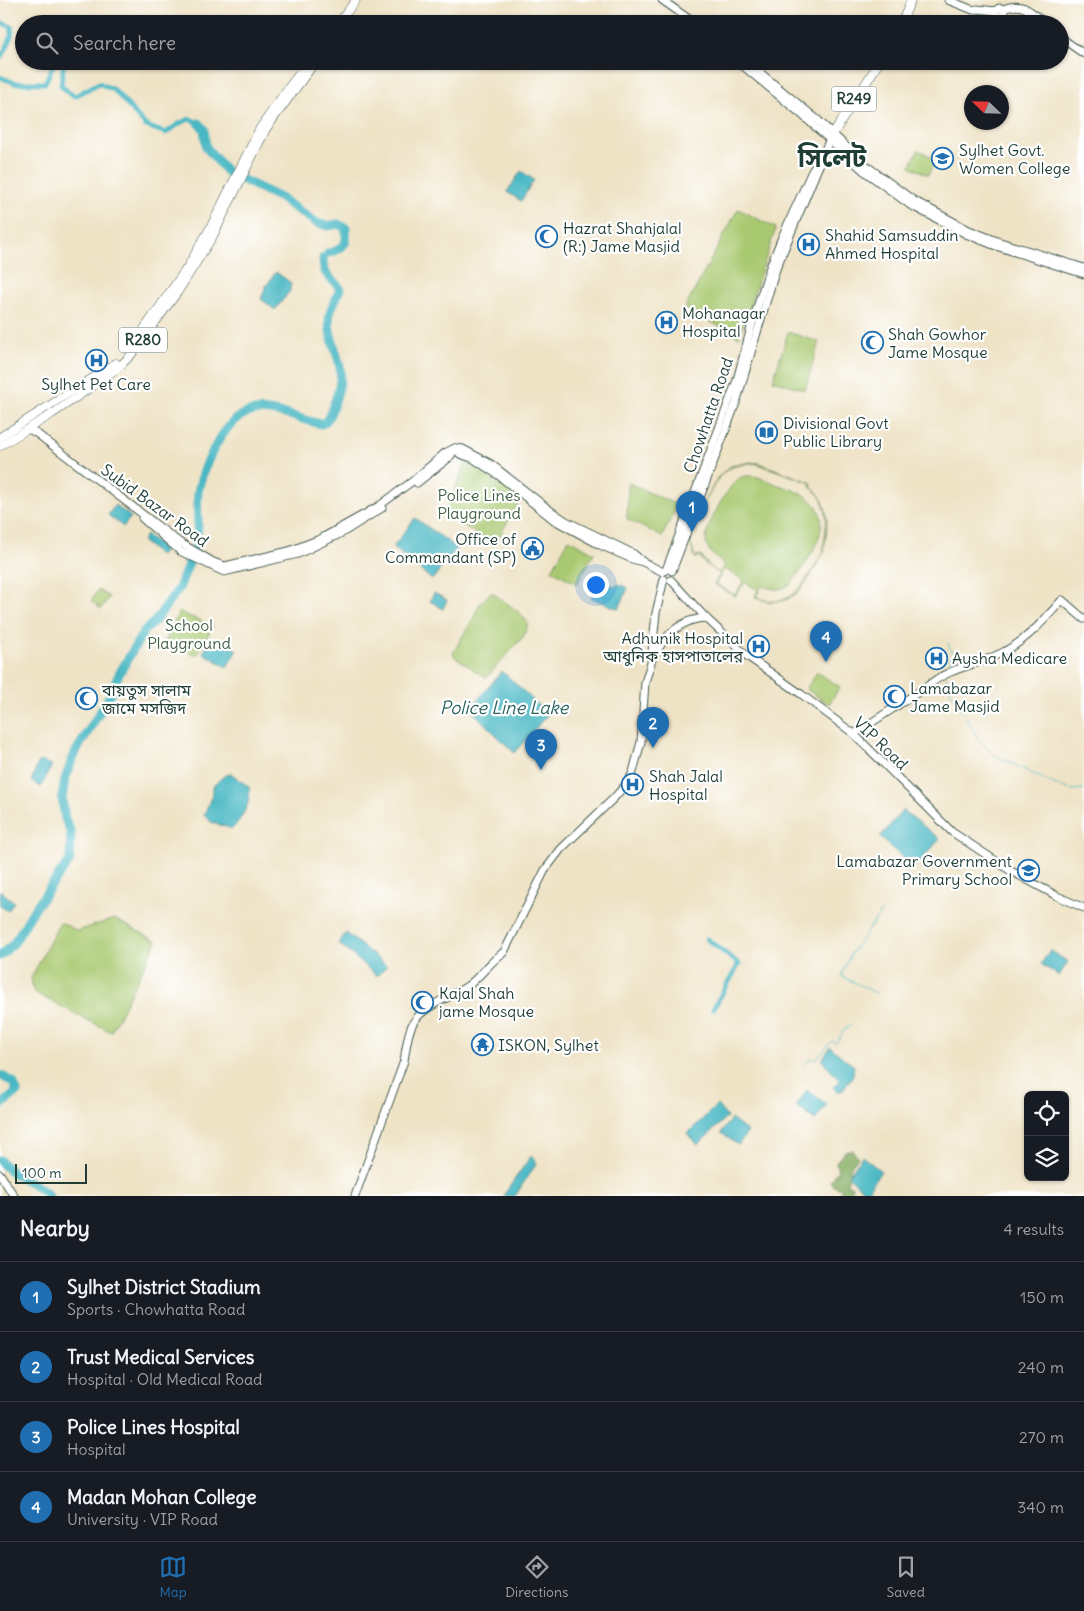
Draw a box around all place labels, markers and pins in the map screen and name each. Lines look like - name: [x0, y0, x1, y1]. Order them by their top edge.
- place label: Sylhet Govt. Women College: [959, 140, 1070, 178]
- school or university icon: Sylhet Govt. Women College: [931, 147, 955, 171]
- place label: Hazrat Shahjalal (R:) Jame Masjid: [563, 218, 681, 256]
- mosque icon: Hazrat Shahjalal (R:) Jame Masjid: [535, 225, 559, 249]
- place label: Shahid Samsuddin Ahmed Hospital: [825, 225, 959, 263]
- hospital icon: Shahid Samsuddin Ahmed Hospital: [797, 232, 821, 256]
- place label: Mohanagar Hospital: [682, 303, 766, 341]
- hospital icon: Mohanagar Hospital: [654, 310, 678, 334]
- place label: Shah Gowhor Jame Mosque: [888, 324, 988, 362]
- mosque icon: Shah Gowhor Jame Mosque: [860, 331, 884, 355]
- hospital icon: Sylhet Pet Care: [84, 348, 108, 372]
- place label: Sylhet Pet Care: [41, 374, 151, 394]
- place label: Divisional Govt Public Library: [783, 413, 889, 451]
- library icon: Divisional Govt Public Library: [755, 420, 779, 444]
- pin: 1: [676, 491, 708, 532]
- place label: Office of Commandant (SP): [385, 529, 517, 567]
- public building icon: Office of Commandant (SP): [520, 536, 544, 560]
- pin: 4: [810, 621, 842, 662]
- place label: Adhunik Hospital আধুনিক হাসপাতালের: [602, 628, 743, 666]
- hospital icon: Adhunik Hospital আধুনিক হাসপাতালের: [747, 635, 771, 659]
- hospital icon: Aysha Medicare: [924, 646, 948, 670]
- place label: Aysha Medicare: [952, 648, 1067, 668]
- place label: Lamabazar Jame Masjid: [910, 678, 1000, 716]
- place label: বায়তুস সালাম জামে মসজিদ: [101, 680, 191, 718]
- mosque icon: Lamabazar Jame Masjid: [882, 685, 906, 709]
- mosque icon: বায়তুস সালাম জামে মসজিদ: [74, 687, 98, 711]
- pin: 2: [637, 707, 669, 748]
- pin: 3: [525, 729, 557, 770]
- place label: Shah Jalal Hospital: [649, 766, 723, 804]
- hospital icon: Shah Jalal Hospital: [621, 773, 645, 797]
- place label: Lamabazar Government Primary School: [836, 851, 1013, 889]
- school or university icon: Lamabazar Government Primary School: [1016, 858, 1040, 882]
- place label: Kajal Shah jame Mosque: [438, 983, 534, 1021]
- mosque icon: Kajal Shah jame Mosque: [411, 990, 435, 1014]
- temple icon: ISKON, Sylhet: [470, 1033, 494, 1057]
- place label: ISKON, Sylhet: [498, 1035, 599, 1055]

